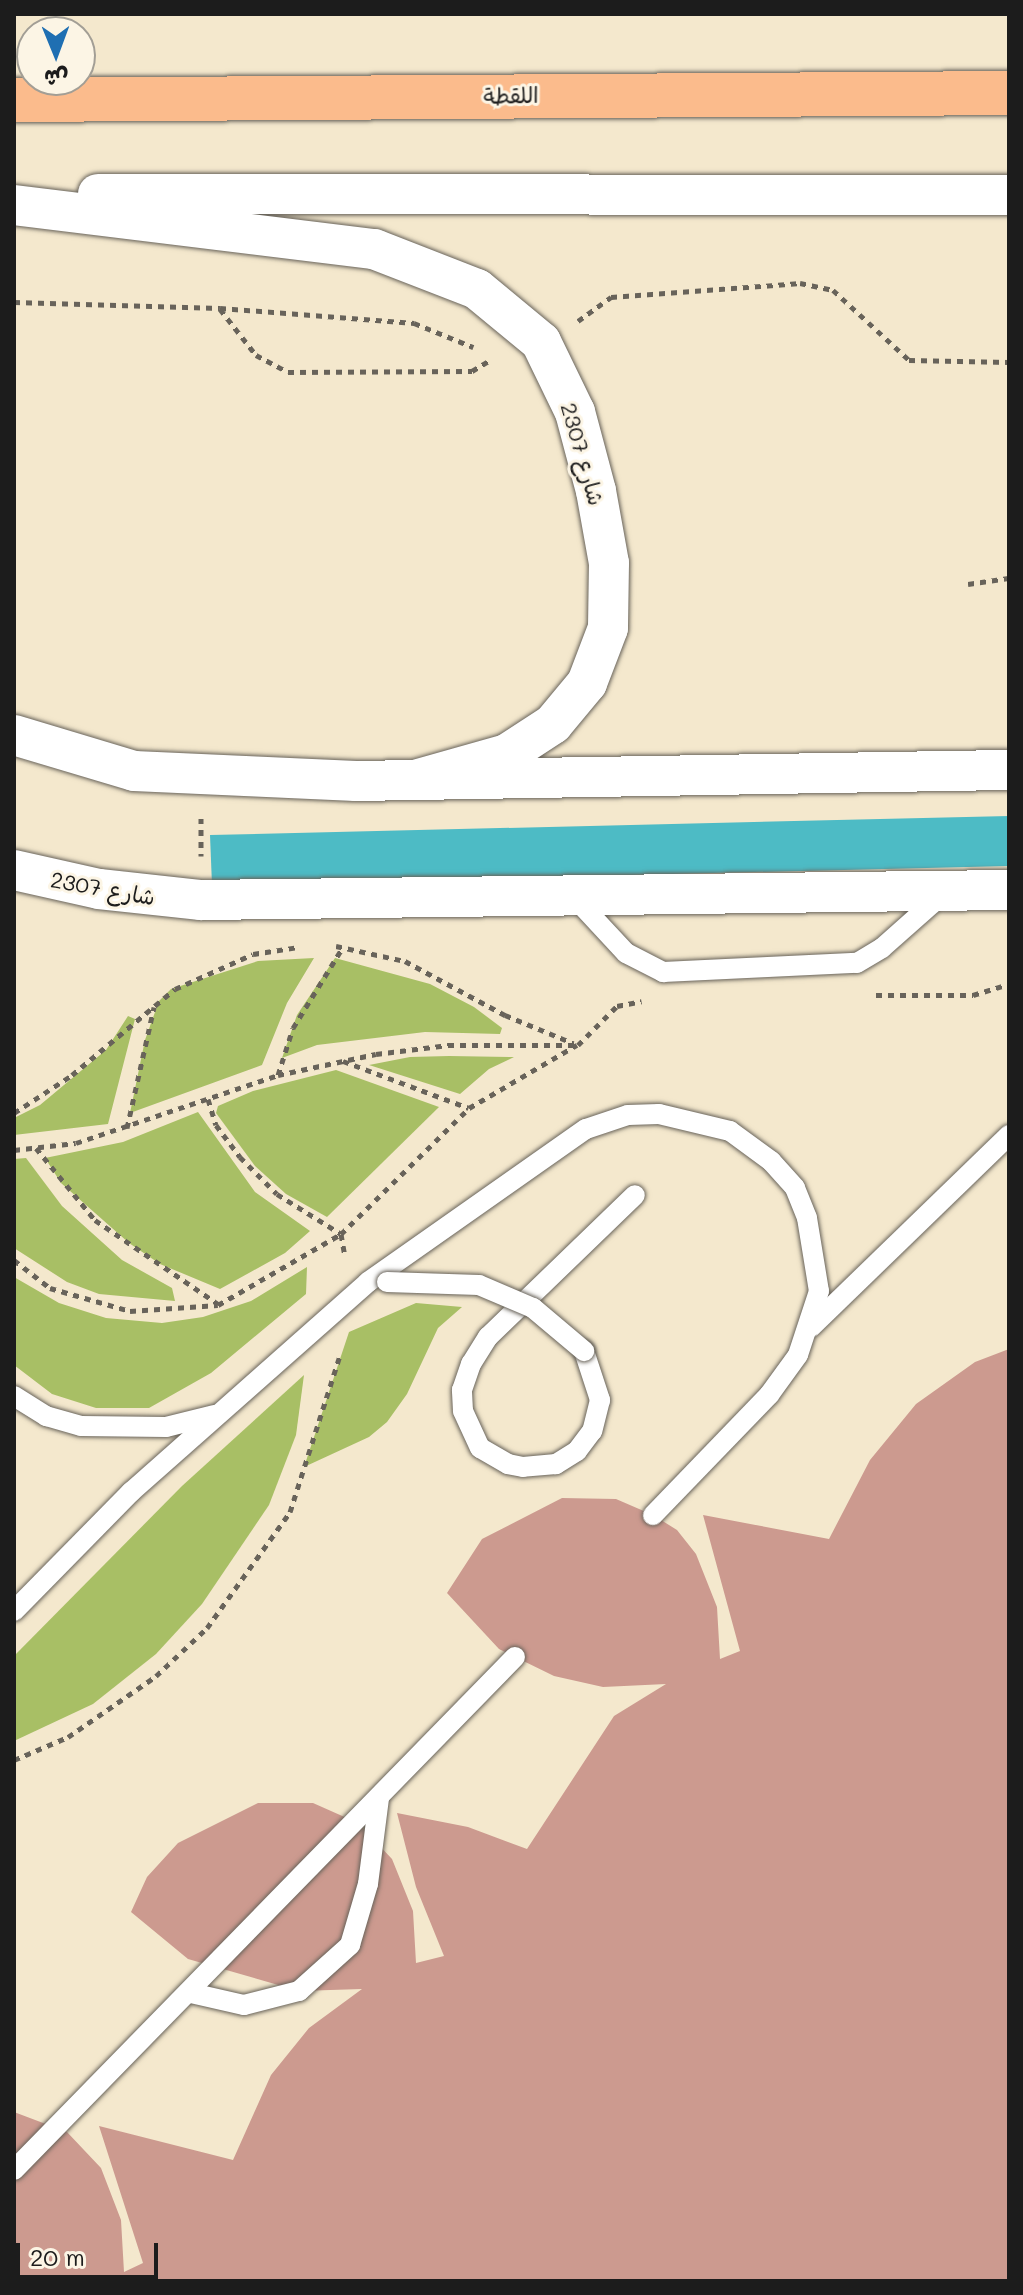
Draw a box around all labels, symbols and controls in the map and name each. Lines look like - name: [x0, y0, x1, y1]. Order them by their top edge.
- north arrow: [16, 16, 96, 96]
- text: ش: [44, 64, 69, 93]
- street label: اللقطة: [483, 81, 539, 109]
- street label: شارع 2307: [556, 400, 610, 508]
- street label: شارع 2307: [49, 866, 157, 910]
- scale bar: [20, 2227, 162, 2277]
- text: 20 m: [30, 2241, 85, 2272]

